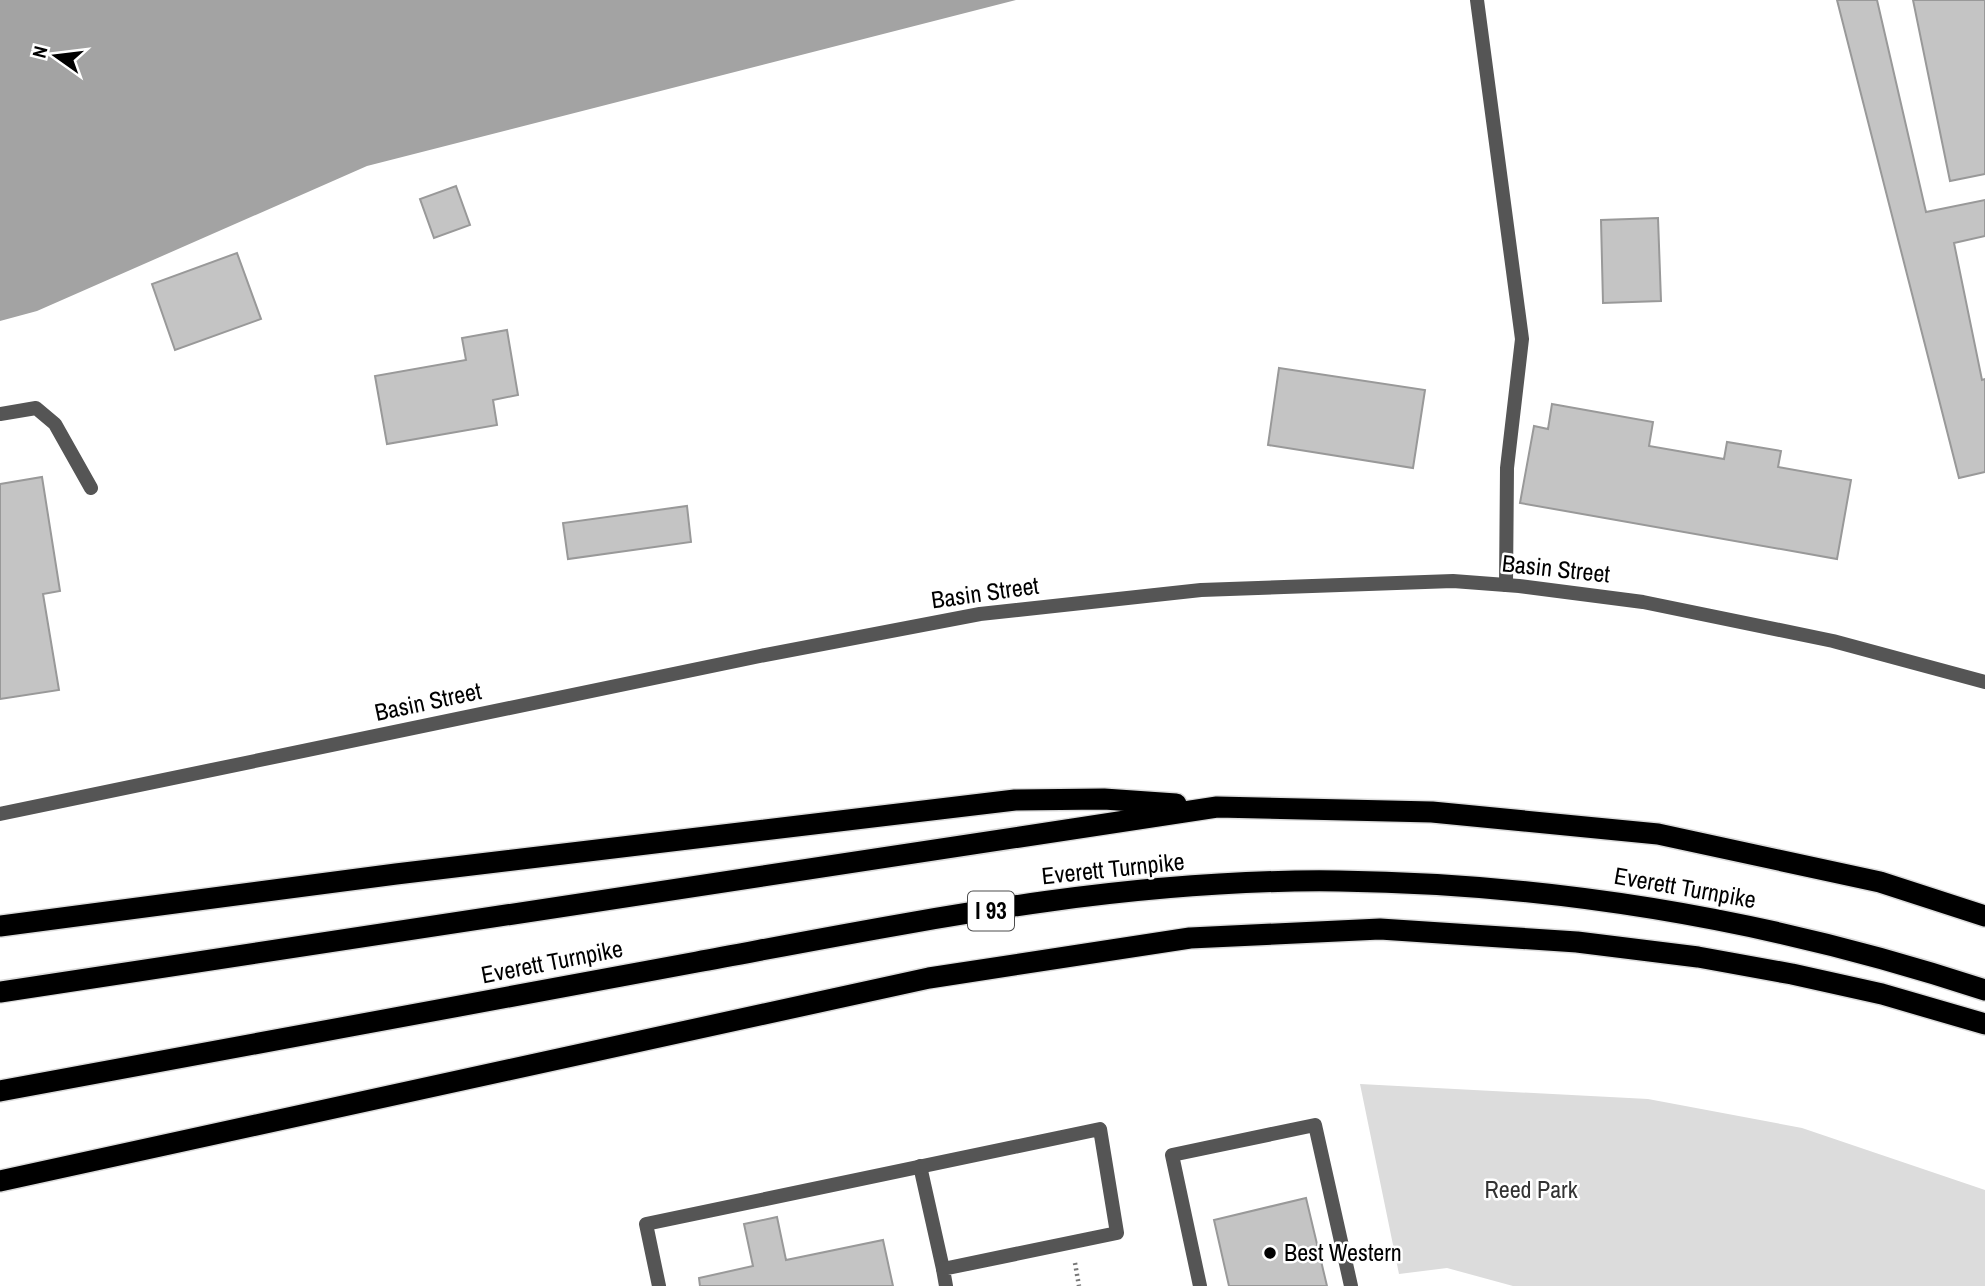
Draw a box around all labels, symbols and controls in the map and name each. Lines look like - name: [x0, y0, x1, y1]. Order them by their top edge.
- north arrow: [21, 21, 91, 91]
- text: N: [26, 43, 53, 60]
- street label: Basin Street: [1501, 546, 1612, 590]
- street label: Basin Street: [929, 569, 1041, 615]
- street label: Basin Street: [371, 674, 485, 728]
- street label: Everett Turnpike: [1040, 845, 1186, 891]
- street label: Everett Turnpike: [1612, 859, 1759, 915]
- road number: I 93: [968, 891, 1014, 930]
- street label: Everett Turnpike: [478, 932, 625, 990]
- park label: Reed Park: [1485, 1173, 1578, 1205]
- place label: Best Western: [1284, 1236, 1402, 1268]
- marker: Best Western: [1262, 1245, 1278, 1261]

